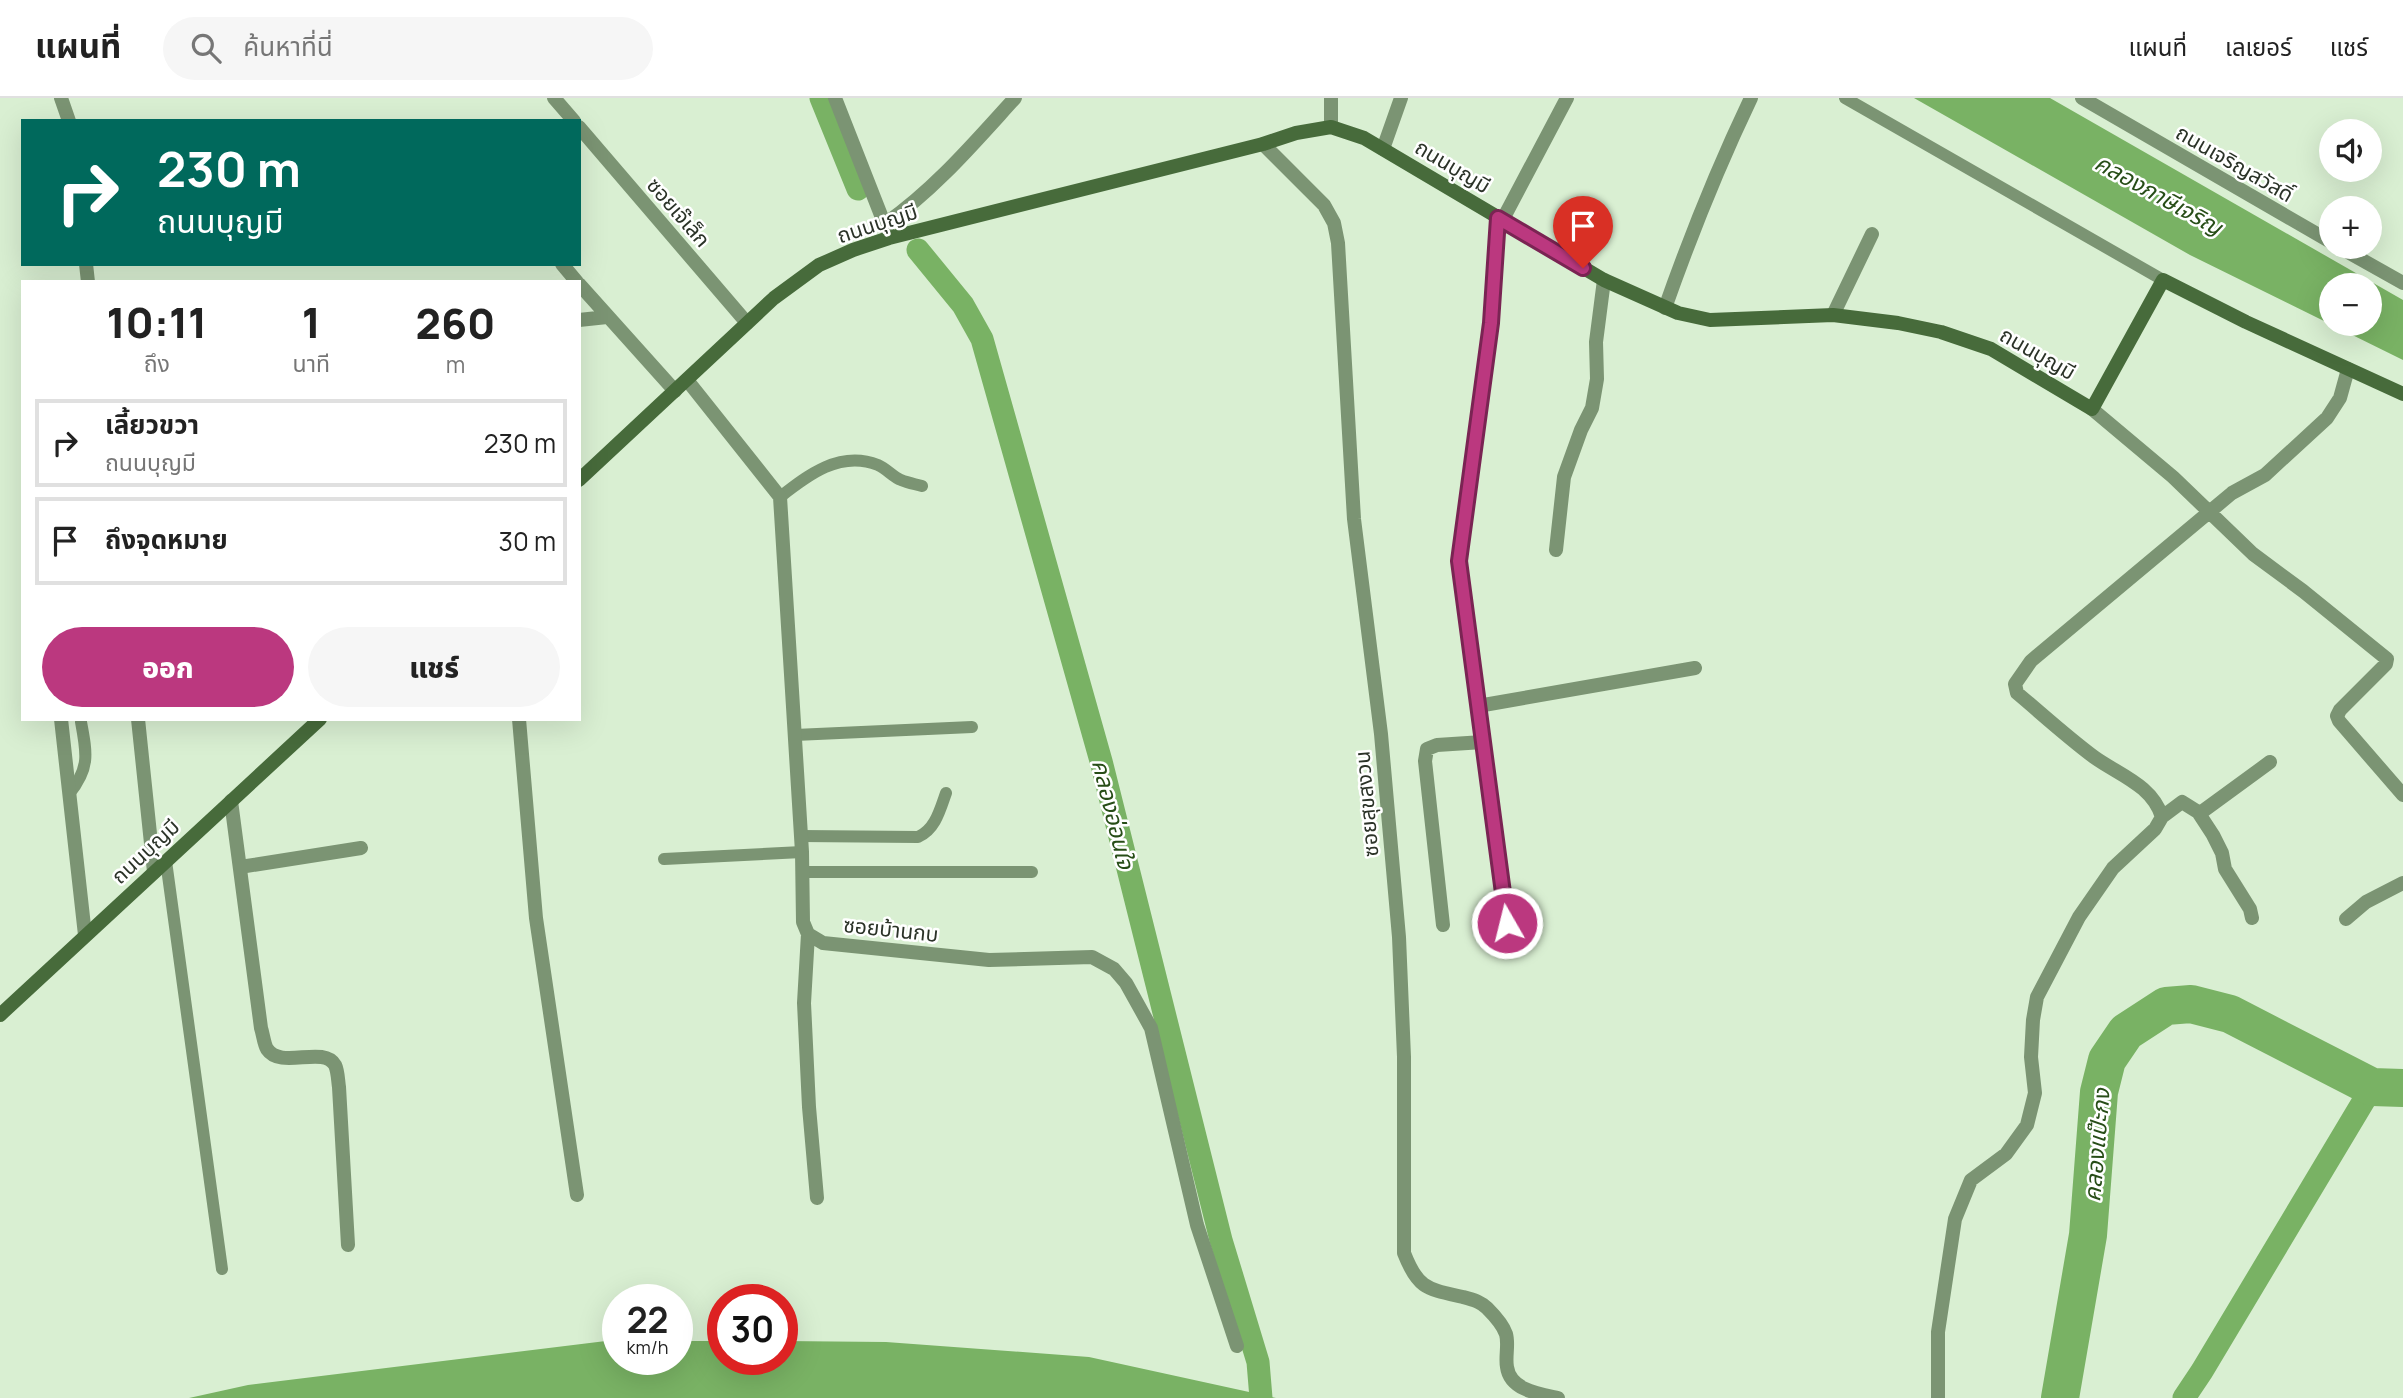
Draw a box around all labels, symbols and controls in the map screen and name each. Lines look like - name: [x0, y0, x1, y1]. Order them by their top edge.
- search box: [163, 17, 653, 80]
- text: แผนที่: [35, 23, 121, 68]
- text: ค้นหาที่นี่: [243, 28, 333, 64]
- icon: search: [187, 29, 225, 67]
- text: แผนที่: [2129, 30, 2187, 63]
- text: เลเยอร์: [2225, 30, 2292, 63]
- text: แชร์: [2330, 30, 2368, 63]
- street label: ถนนเจริญสวัสดิ์: [2171, 118, 2299, 208]
- map controls: [2319, 119, 2382, 336]
- button: sound: [2319, 119, 2382, 182]
- street label: ถนนบุญมี: [1410, 133, 1496, 199]
- text: 230 m: [157, 135, 301, 202]
- water label: คลองภาษีเจริญ: [2089, 146, 2230, 243]
- icon: right: [42, 147, 133, 238]
- street label: ซอยเจ๊เล็ก: [641, 171, 717, 253]
- pin: [1553, 196, 1613, 268]
- button: +: [2319, 196, 2382, 259]
- street label: ถนนบุญมี: [833, 197, 921, 249]
- text: ถนนบุญมี: [157, 199, 284, 243]
- icon: arrive: [1564, 207, 1602, 245]
- button: −: [2319, 273, 2382, 336]
- text: 10:11: [107, 293, 207, 351]
- text: 1: [302, 293, 321, 351]
- text: 260: [416, 294, 495, 352]
- street label: ถนนบุญมี: [1995, 320, 2081, 386]
- text: ถึง: [144, 347, 170, 379]
- text: นาที: [293, 347, 330, 379]
- text: m: [446, 348, 465, 380]
- text: เลี้ยวขวา: [105, 406, 199, 442]
- icon: right: [46, 424, 84, 462]
- text: 230 m: [484, 425, 556, 461]
- text: ถนนบุญมี: [105, 446, 196, 478]
- text: ถึงจุดหมาย: [105, 521, 228, 557]
- icon: arrive: [46, 522, 84, 560]
- text: 30 m: [499, 523, 556, 559]
- button: ออก: [42, 627, 294, 707]
- button: แชร์: [308, 627, 560, 707]
- street label: ซอยสุขสงวน: [1347, 750, 1385, 858]
- water label: คลองอ่อนใจ: [1085, 756, 1143, 873]
- street label: ถนนบุญมี: [105, 812, 185, 890]
- position arrow: [1470, 886, 1544, 960]
- street label: ซอยบ้านกบ: [842, 910, 940, 948]
- water label: คลองแป๊ะกง: [2075, 1085, 2117, 1203]
- speed limit sign: 30: [707, 1284, 798, 1375]
- text: 22: [627, 1296, 668, 1344]
- text: km/h: [627, 1335, 668, 1359]

